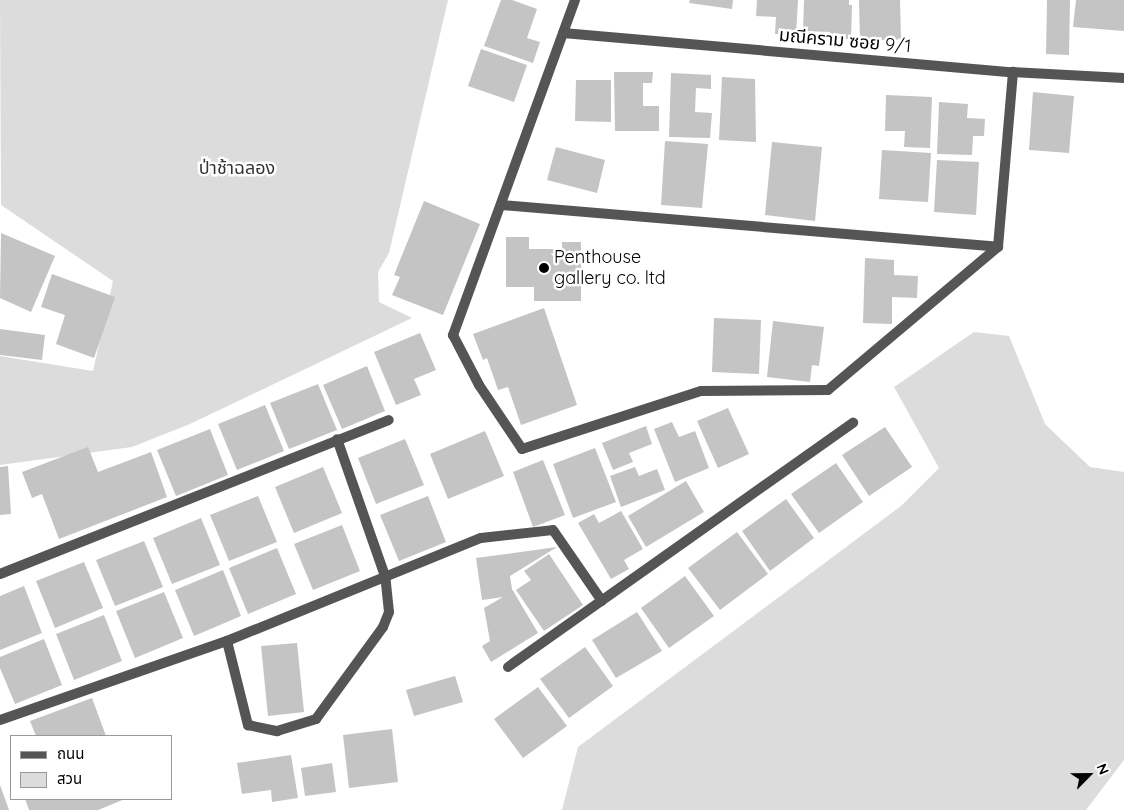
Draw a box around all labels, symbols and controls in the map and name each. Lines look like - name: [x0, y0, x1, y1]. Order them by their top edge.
- street label: มณีคราม ซอย 9/1: [778, 24, 912, 58]
- park label: ป่าช้าฉลอง: [199, 157, 275, 179]
- place label: Penthouse gallery co. ltd: [554, 247, 666, 290]
- marker: Penthouse gallery co. ltd: [538, 262, 550, 274]
- legend: [10, 735, 172, 800]
- text: ถนน: [57, 744, 84, 763]
- north arrow: [1064, 750, 1114, 800]
- text: N: [1093, 761, 1113, 777]
- text: สวน: [57, 769, 82, 788]

